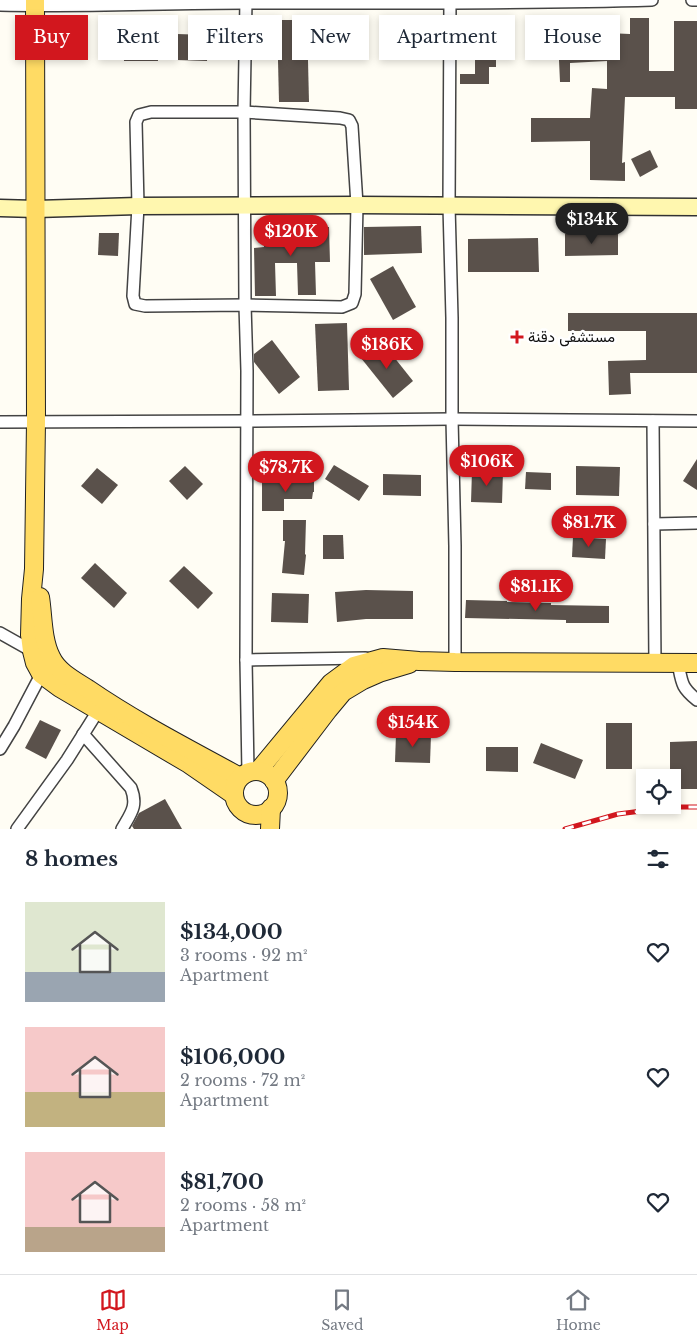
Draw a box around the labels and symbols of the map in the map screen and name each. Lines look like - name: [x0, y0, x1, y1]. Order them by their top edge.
- pin: $134K: [557, 202, 627, 245]
- pin: $120K: [256, 214, 326, 257]
- place label: مستشفى دقنة: [528, 327, 615, 347]
- pin: $186K: [352, 328, 422, 370]
- marker: مستشفى دقنة: [510, 330, 524, 344]
- pin: $106K: [452, 444, 522, 487]
- pin: $78.7K: [245, 450, 327, 493]
- pin: $81.7K: [548, 506, 630, 548]
- pin: $81.1K: [495, 570, 577, 612]
- pin: $154K: [378, 706, 448, 748]

